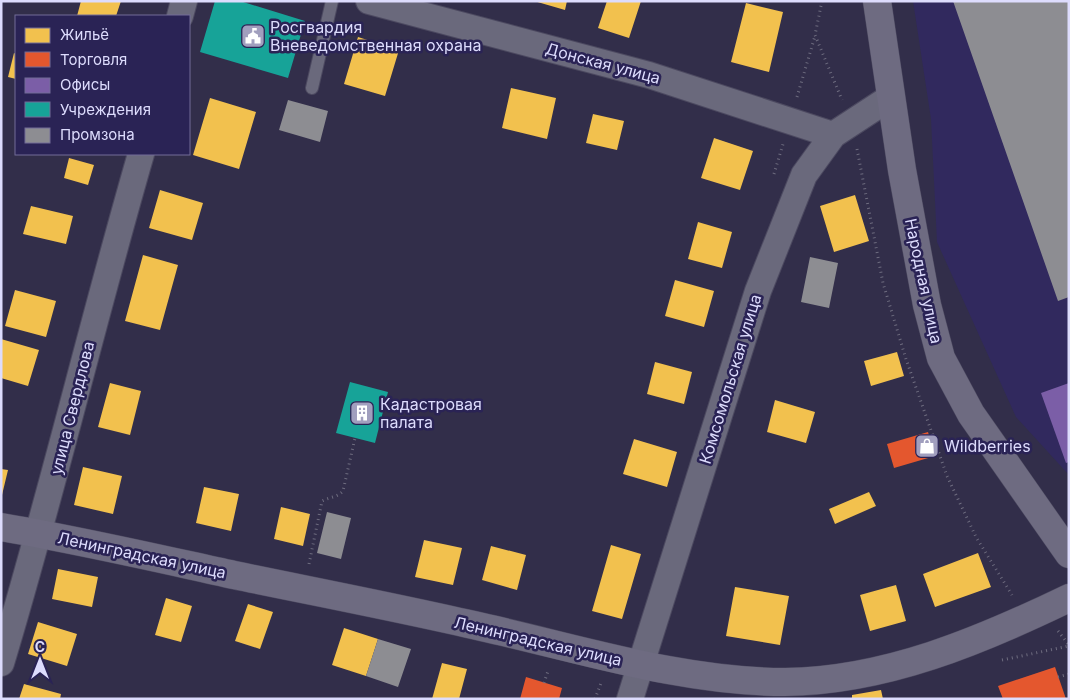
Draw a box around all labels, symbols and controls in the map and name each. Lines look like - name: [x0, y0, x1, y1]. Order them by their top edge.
- legend: [15, 15, 190, 155]
- place label: Росгвардия Вневедомственная охрана: [270, 17, 481, 55]
- public building icon: Росгвардия Вневедомственная охрана: [240, 23, 266, 49]
- text: Жильё: [60, 25, 109, 44]
- street label: Донская улица: [544, 38, 662, 88]
- text: Торговля: [60, 50, 127, 69]
- text: Офисы: [60, 75, 110, 94]
- text: Учреждения: [60, 100, 151, 119]
- text: Промзона: [60, 125, 135, 144]
- street label: Народная улица: [901, 217, 947, 345]
- street label: Комсомольская улица: [695, 292, 765, 466]
- street label: улица Свердлова: [46, 339, 98, 477]
- place label: Кадастровая палата: [380, 394, 482, 432]
- building icon: Кадастровая палата: [349, 400, 375, 426]
- shop icon: Wildberries: [914, 433, 940, 459]
- place label: Wildberries: [944, 436, 1031, 456]
- street label: Ленинградская улица: [56, 527, 228, 583]
- street label: Ленинградская улица: [452, 612, 624, 670]
- north arrow: [15, 635, 65, 685]
- text: С: [35, 638, 45, 655]

